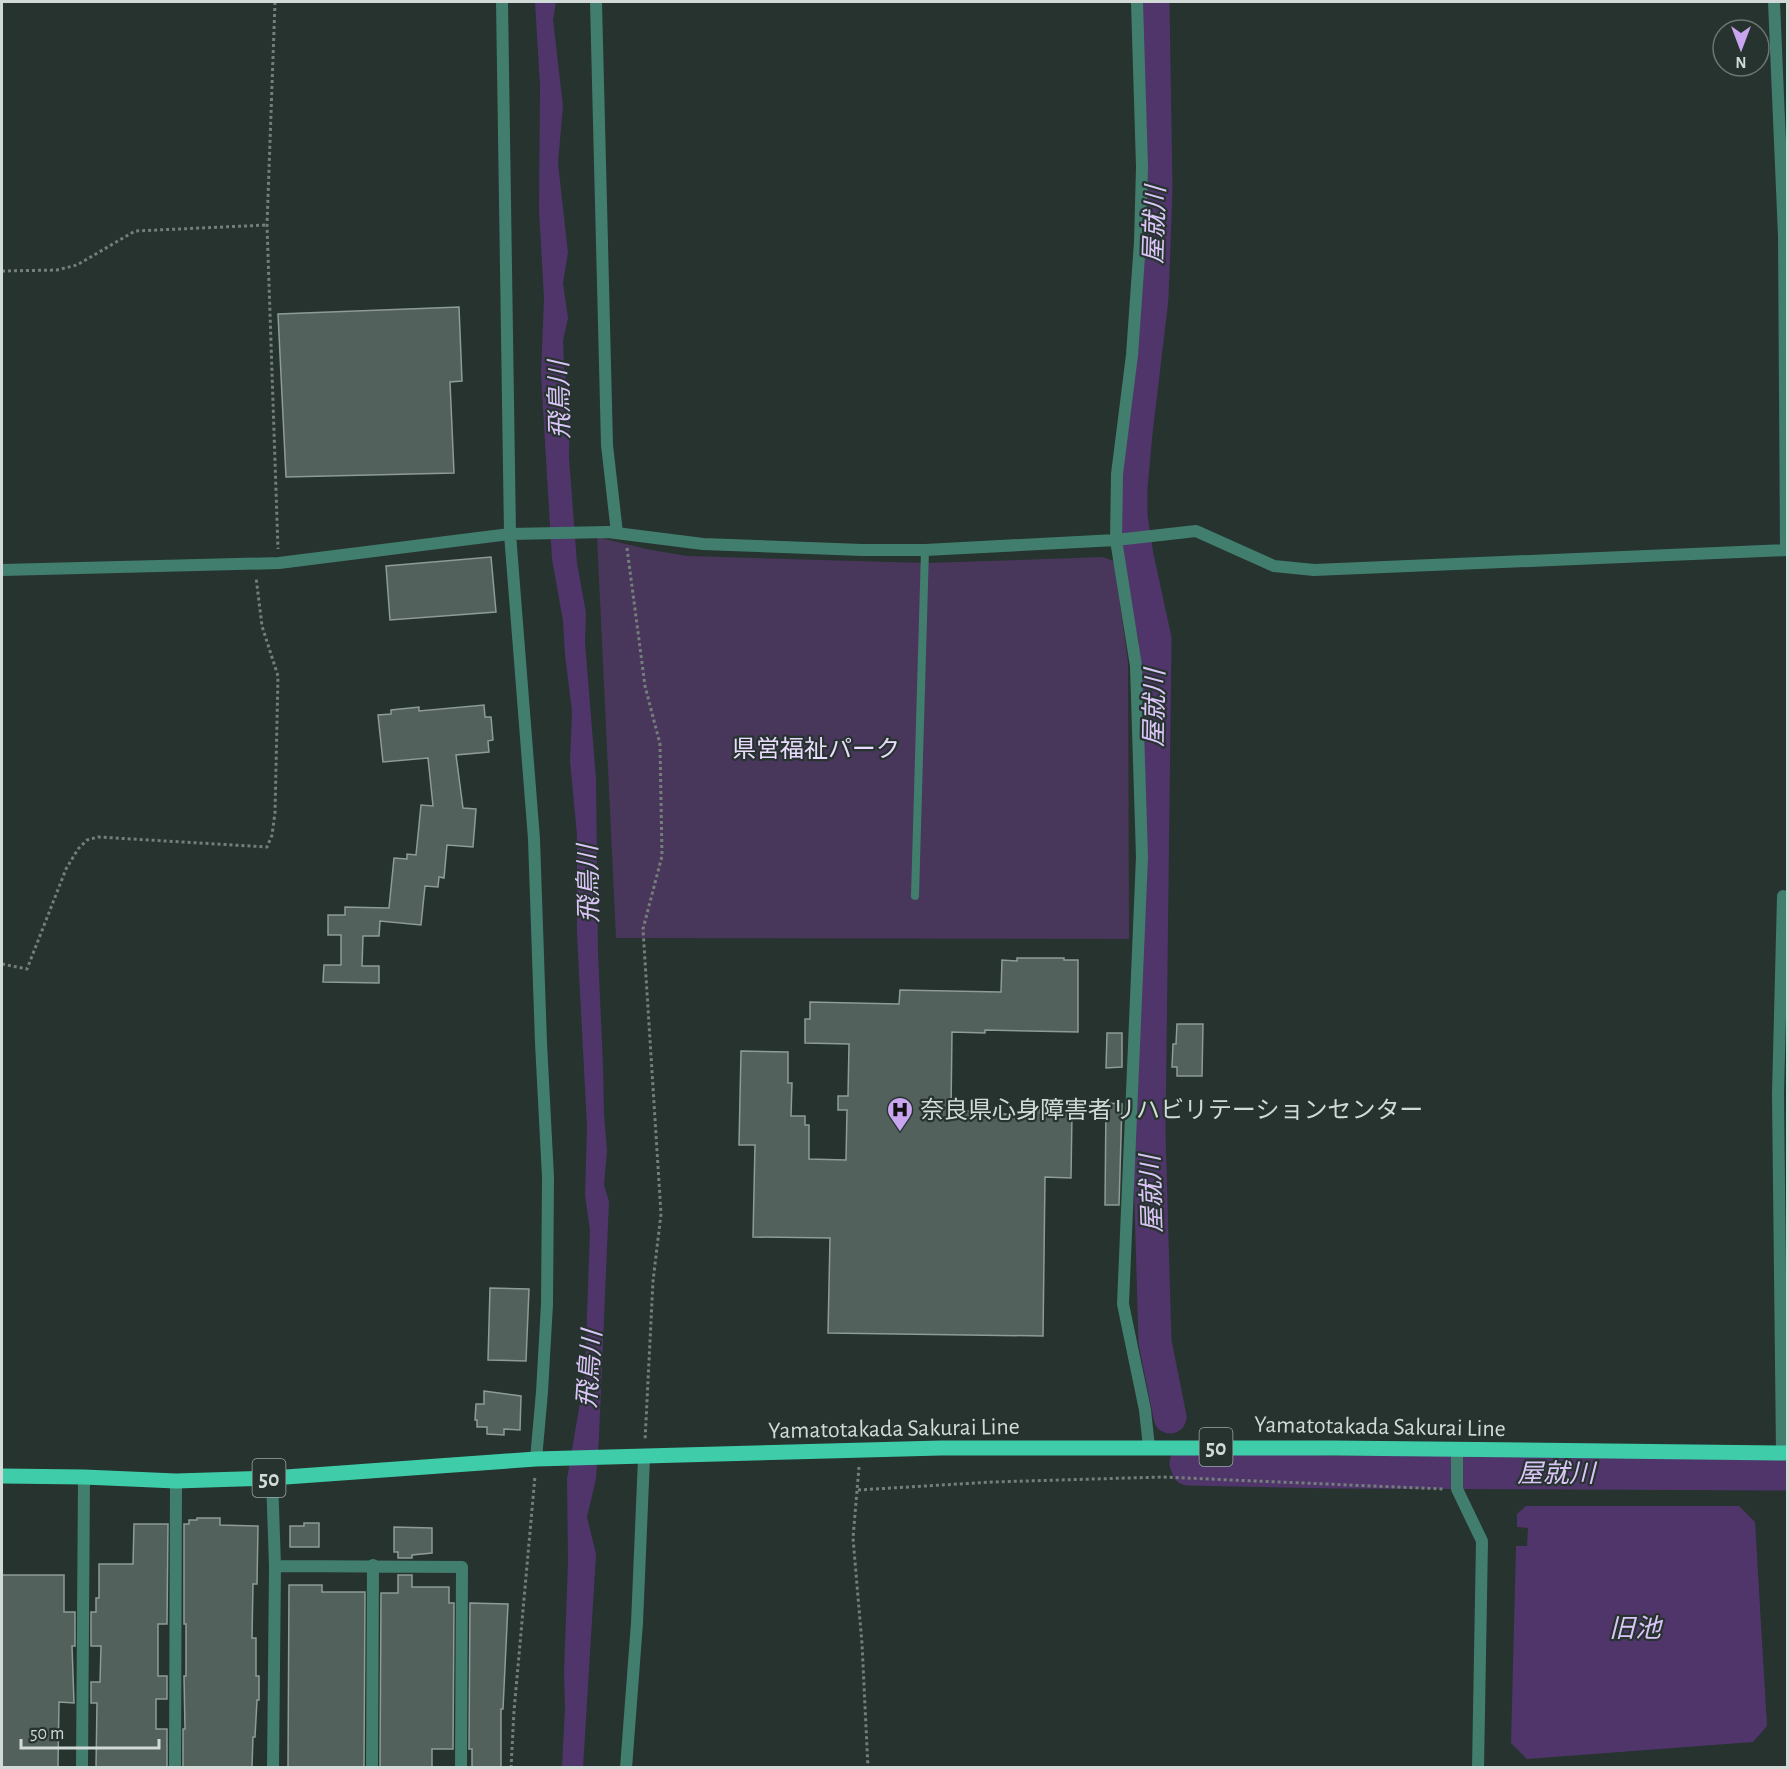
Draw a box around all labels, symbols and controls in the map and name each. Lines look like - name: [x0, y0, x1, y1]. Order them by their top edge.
- north arrow: [1711, 18, 1771, 78]
- text: N: [1735, 54, 1747, 70]
- water label: 屋就川: [1140, 183, 1169, 264]
- water label: 飛鳥川: [545, 358, 574, 439]
- water label: 屋就川: [1140, 666, 1169, 747]
- park label: 県営福祉パーク: [732, 736, 900, 762]
- water label: 飛鳥川: [574, 842, 603, 923]
- hospital icon: 奈良県心身障害者リハビリテーションセンター: [885, 1095, 915, 1133]
- place label: 奈良県心身障害者リハビリテーションセンター: [920, 1097, 1424, 1123]
- water label: 屋就川: [1137, 1152, 1166, 1233]
- water label: 飛鳥川: [573, 1326, 606, 1409]
- street label: Yamatotakada Sakurai Line: [1254, 1413, 1506, 1441]
- street label: Yamatotakada Sakurai Line: [768, 1415, 1020, 1443]
- road number: 50: [1200, 1428, 1232, 1466]
- road number: 50: [252, 1459, 286, 1497]
- water label: 屋就川: [1517, 1460, 1598, 1487]
- water label: 旧池: [1609, 1615, 1664, 1642]
- scale bar: [21, 1712, 159, 1750]
- text: 50 m: [30, 1725, 64, 1743]

